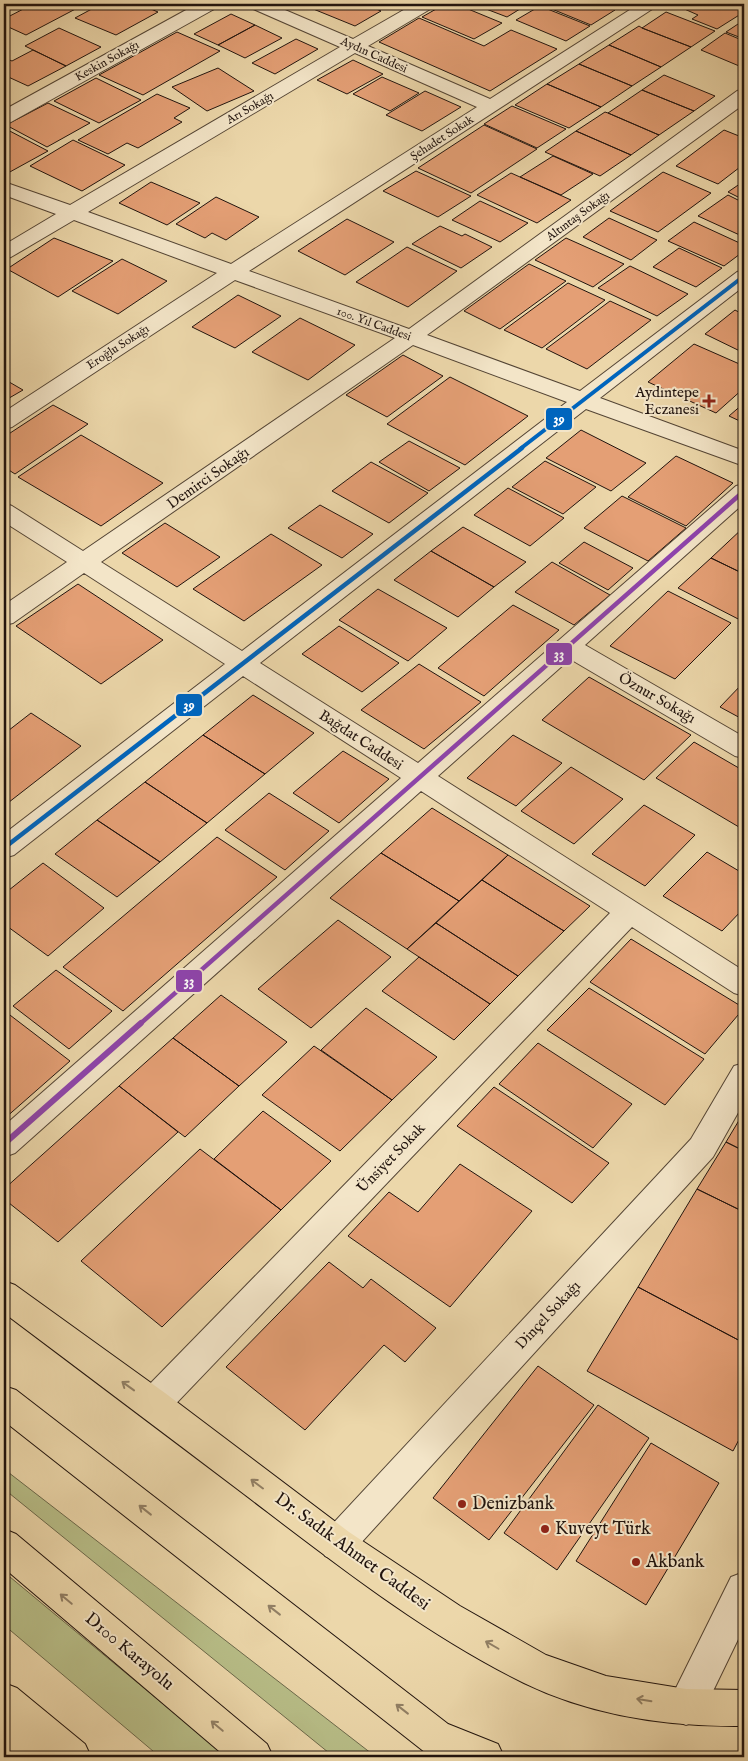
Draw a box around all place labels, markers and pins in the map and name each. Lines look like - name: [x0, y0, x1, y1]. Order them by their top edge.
- place label: Aydıntepe Eczanesi: [634, 383, 699, 419]
- marker: Aydıntepe Eczanesi: [703, 395, 715, 407]
- place label: Denizbank: [472, 1493, 554, 1516]
- marker: Denizbank: [456, 1498, 468, 1510]
- place label: Kuveyt Türk: [555, 1518, 651, 1541]
- marker: Kuveyt Türk: [539, 1523, 551, 1535]
- place label: Akbank: [645, 1551, 705, 1574]
- marker: Akbank: [630, 1556, 642, 1568]

